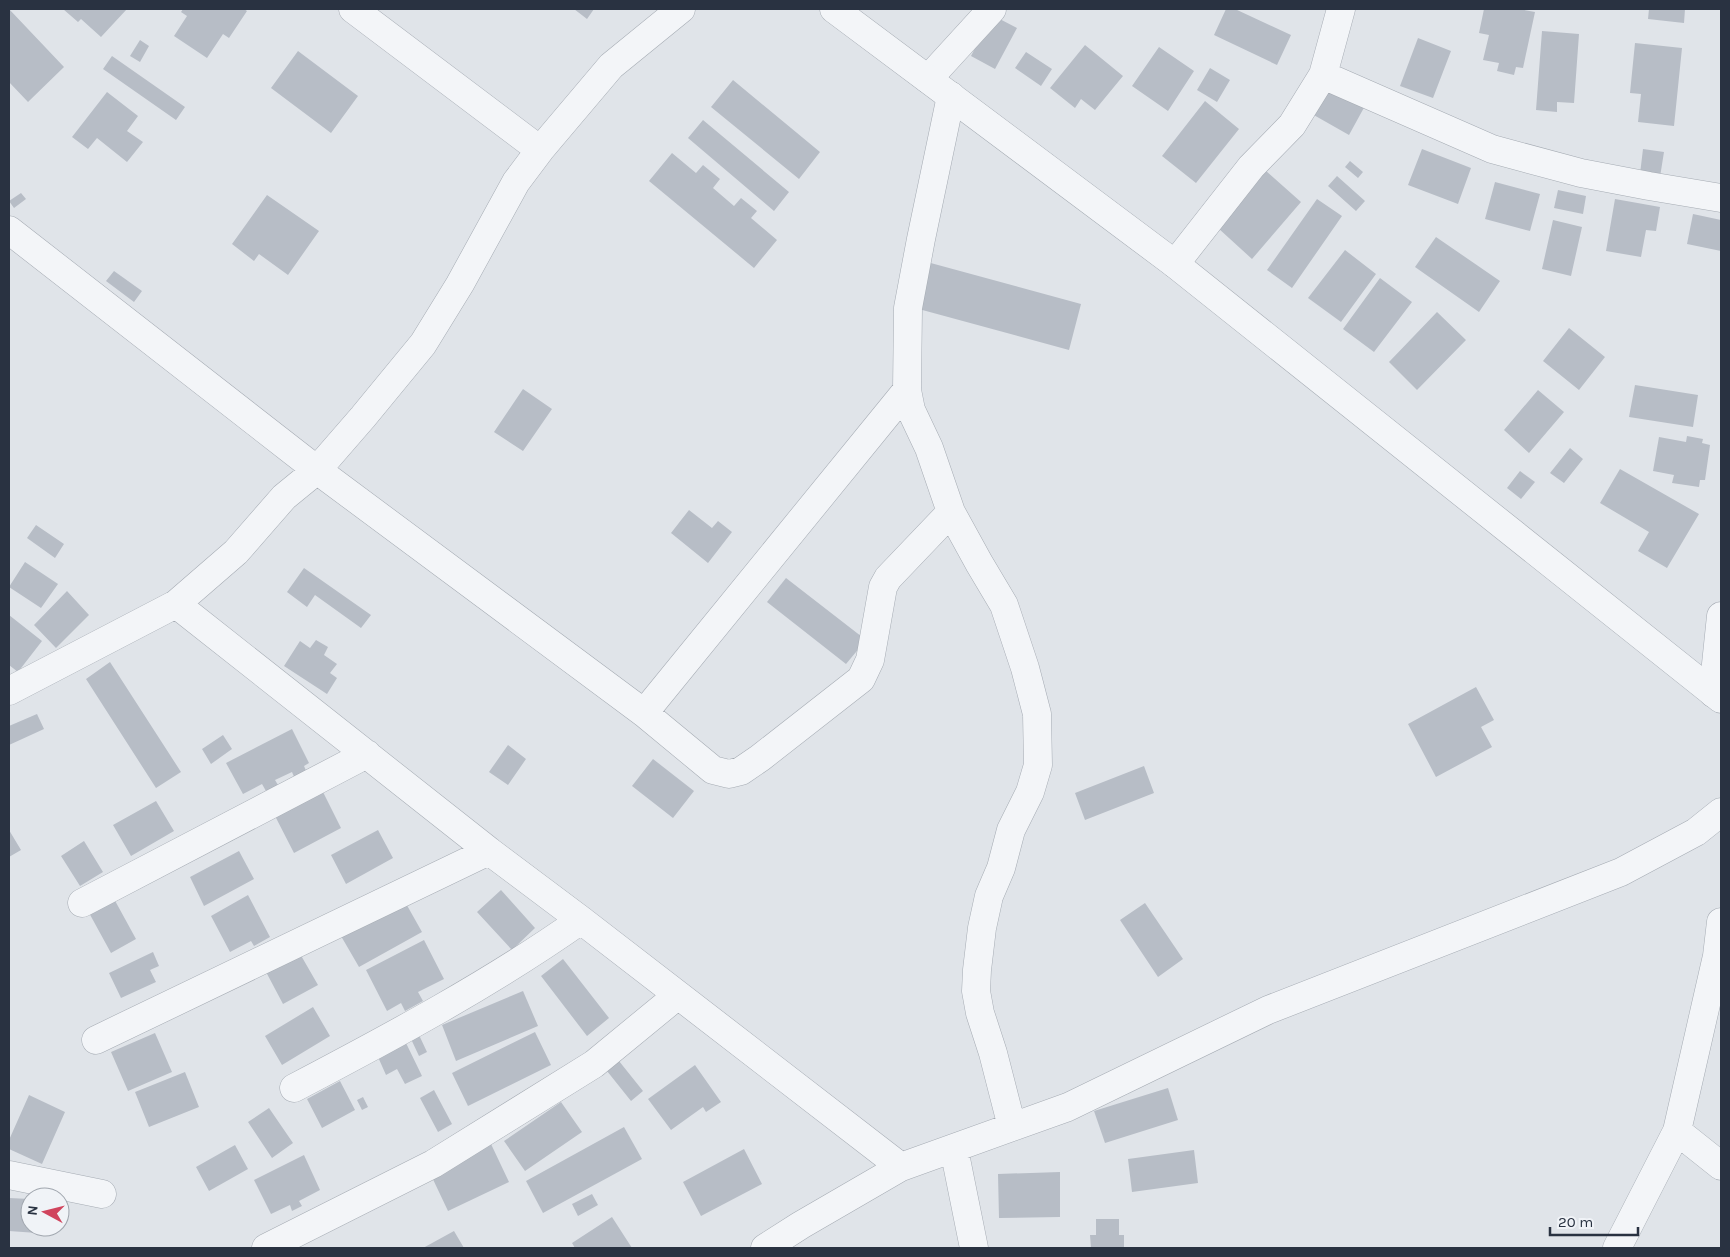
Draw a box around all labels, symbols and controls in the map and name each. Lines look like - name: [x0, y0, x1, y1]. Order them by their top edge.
- north arrow: [20, 1187, 70, 1237]
- text: N: [24, 1204, 42, 1216]
- scale bar: [1550, 1204, 1638, 1236]
- text: 20 m: [1558, 1213, 1593, 1231]

